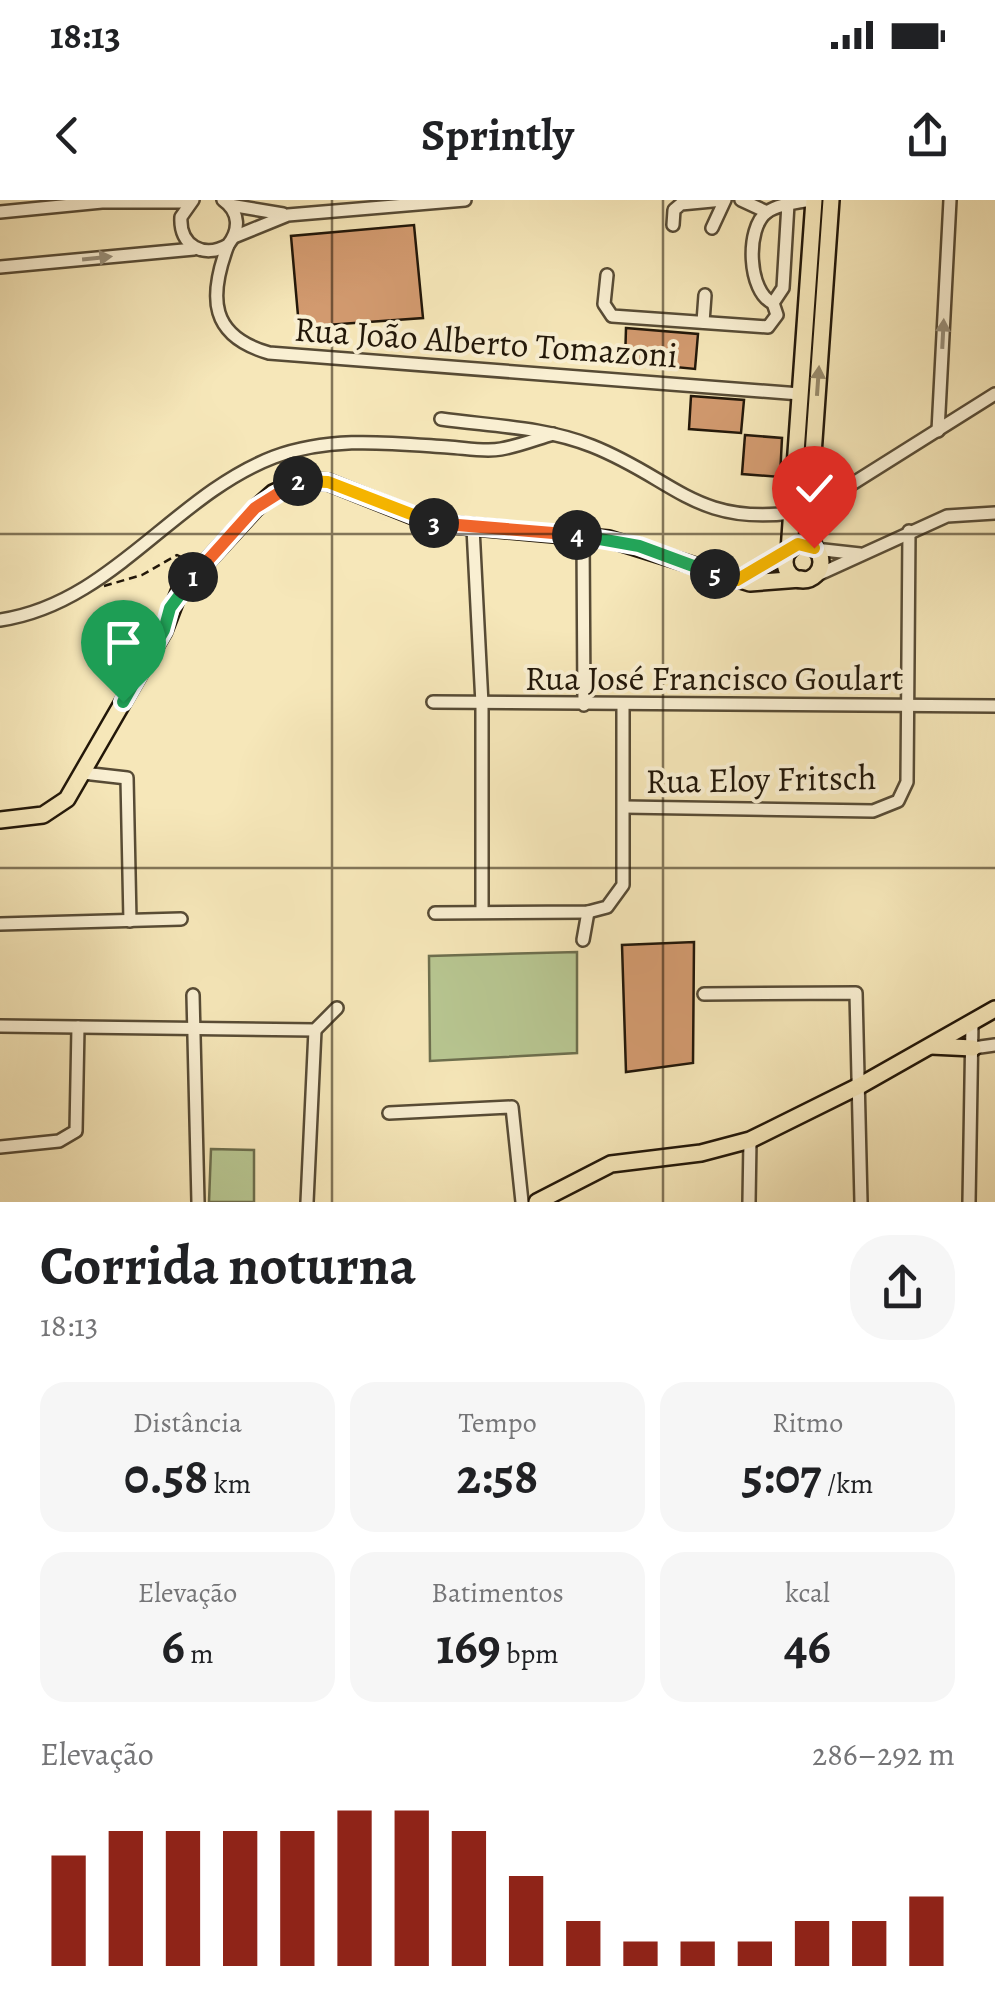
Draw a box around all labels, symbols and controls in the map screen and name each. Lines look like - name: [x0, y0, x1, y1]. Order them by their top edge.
- text: 18:13: [50, 9, 121, 61]
- text: Sprintly: [421, 104, 574, 166]
- icon: back: [40, 108, 95, 163]
- icon: share: [900, 108, 955, 163]
- one-way arrow: [82, 250, 113, 266]
- street label: Rua João Alberto Tomazoni: [293, 305, 679, 379]
- one-way arrow: [935, 317, 951, 349]
- one-way arrow: [810, 365, 826, 397]
- pin: [772, 446, 857, 549]
- pin: 2: [273, 456, 323, 506]
- icon: check: [787, 461, 842, 516]
- text: 2: [291, 462, 305, 500]
- pin: 3: [409, 498, 459, 548]
- text: 3: [428, 504, 440, 542]
- pin: 4: [552, 510, 602, 560]
- text: 4: [570, 516, 584, 554]
- pin: 5: [690, 549, 740, 599]
- pin: 1: [168, 552, 218, 602]
- text: 5: [709, 555, 721, 593]
- text: 1: [188, 558, 198, 596]
- pin: [81, 600, 166, 703]
- icon: arrive: [96, 615, 151, 670]
- street label: Rua José Francisco Goulart: [525, 654, 903, 702]
- street label: Rua Eloy Fritsch: [645, 753, 877, 805]
- text: Corrida noturna: [40, 1228, 416, 1303]
- button: share: [850, 1235, 955, 1340]
- text: 18:13: [40, 1303, 98, 1347]
- text: Distância: [133, 1404, 242, 1442]
- text: Tempo: [458, 1404, 537, 1442]
- text: Ritmo: [772, 1404, 843, 1442]
- text: 0.58: [124, 1442, 208, 1510]
- text: 2:58: [457, 1442, 538, 1510]
- text: 5:07: [742, 1442, 821, 1510]
- text: km: [208, 1465, 251, 1503]
- text: /km: [821, 1465, 873, 1503]
- text: Elevação: [138, 1574, 237, 1612]
- text: Batimentos: [431, 1574, 564, 1612]
- text: kcal: [785, 1574, 830, 1612]
- text: 6: [161, 1612, 185, 1680]
- text: 169: [436, 1612, 501, 1680]
- text: 46: [784, 1612, 831, 1680]
- text: m: [185, 1635, 214, 1673]
- text: bpm: [501, 1635, 559, 1673]
- text: Elevação: [40, 1732, 154, 1776]
- text: 286–292 m: [812, 1732, 955, 1776]

